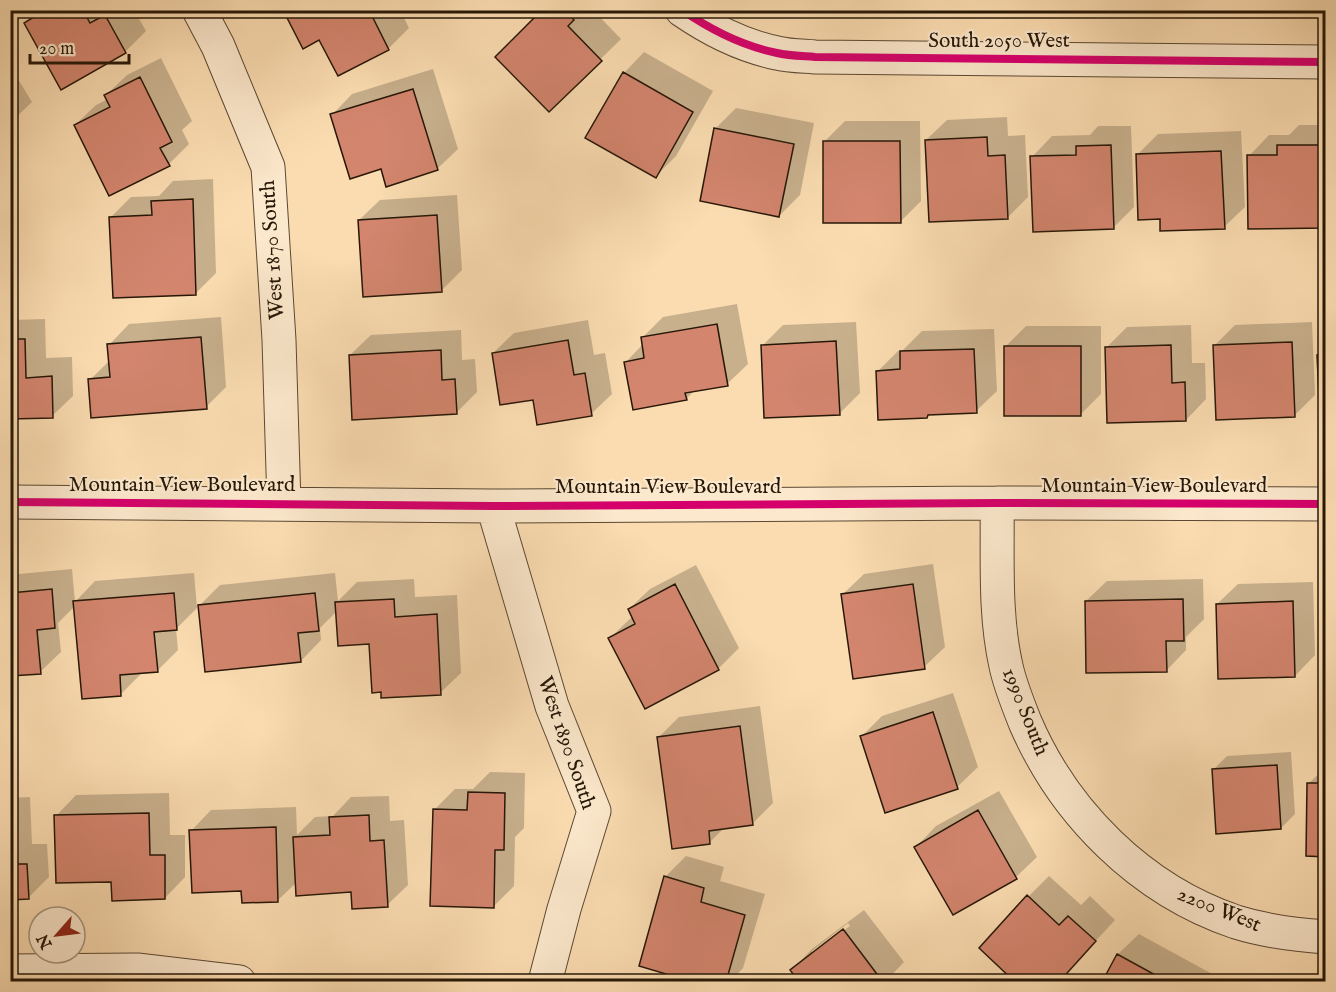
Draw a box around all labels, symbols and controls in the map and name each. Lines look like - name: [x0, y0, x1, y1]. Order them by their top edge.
- scale bar: [30, 27, 129, 65]
- street label: South 2050 West: [928, 28, 1070, 55]
- text: 20 m: [39, 38, 74, 61]
- street label: West 1870 South: [255, 179, 291, 321]
- street label: Mountain View Boulevard: [69, 472, 296, 499]
- street label: Mountain View Boulevard: [1041, 473, 1268, 500]
- street label: Mountain View Boulevard: [555, 474, 782, 501]
- street label: 1990 South: [995, 664, 1055, 760]
- street label: West 1890 South: [531, 673, 601, 813]
- street label: 2200 West: [1173, 881, 1265, 939]
- north arrow: [27, 905, 87, 965]
- text: N: [33, 930, 58, 953]

